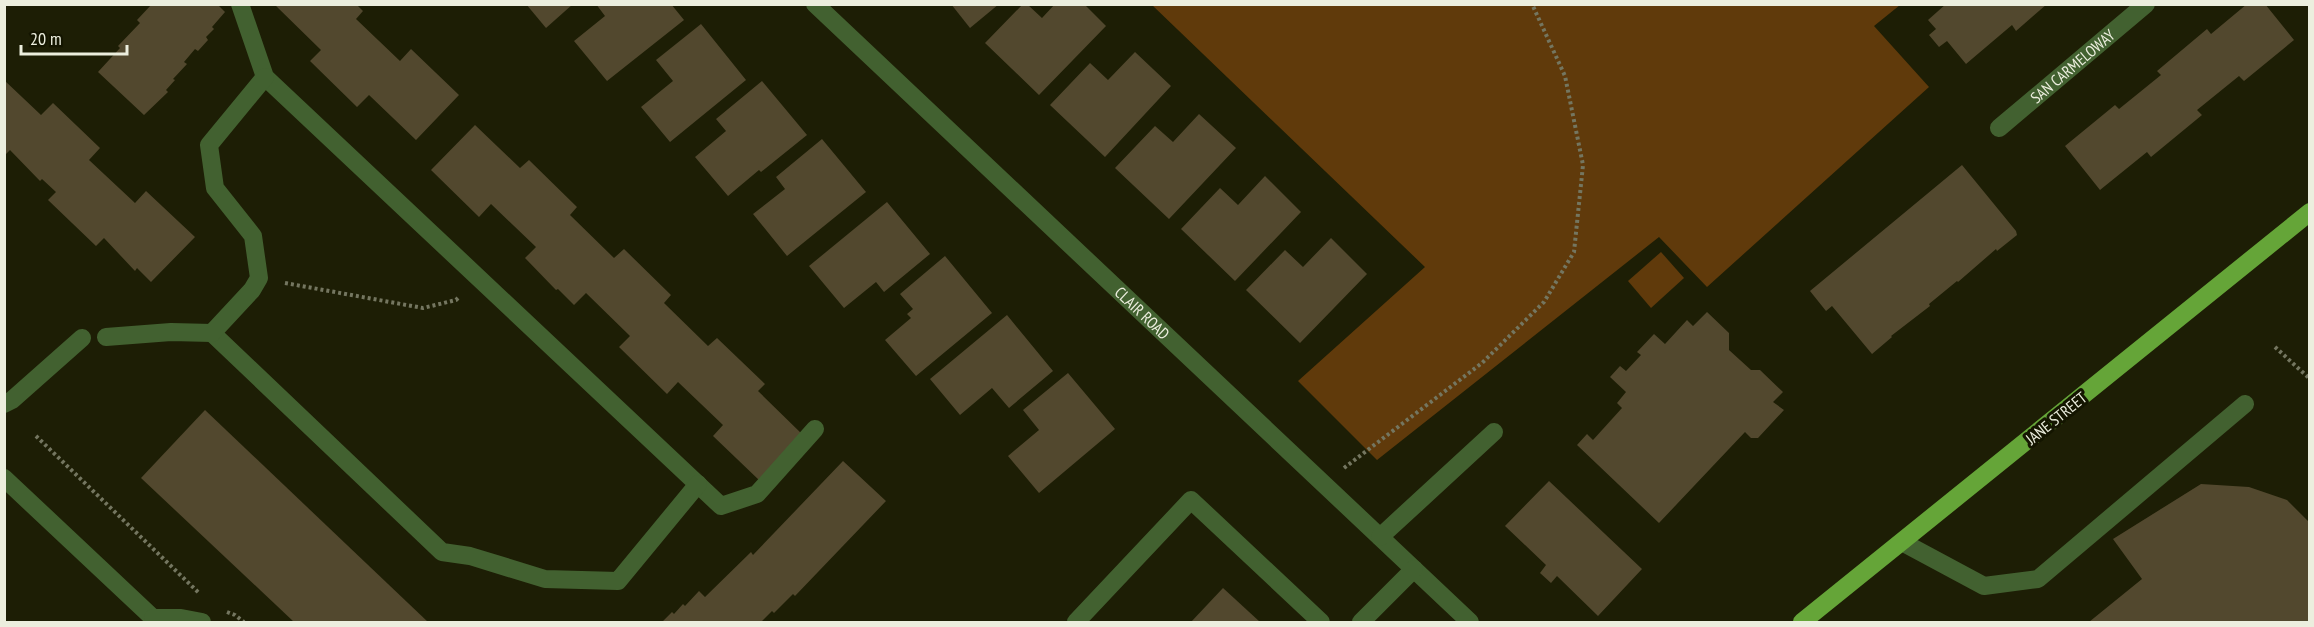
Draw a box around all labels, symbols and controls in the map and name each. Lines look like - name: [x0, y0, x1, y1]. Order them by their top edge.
- scale bar: [21, 18, 128, 56]
- street label: SAN CARMELOWAY: [2026, 24, 2119, 107]
- text: 20 m: [30, 27, 62, 50]
- street label: CLAIR ROAD: [1111, 282, 1174, 343]
- street label: JANE STREET: [2021, 387, 2091, 449]

